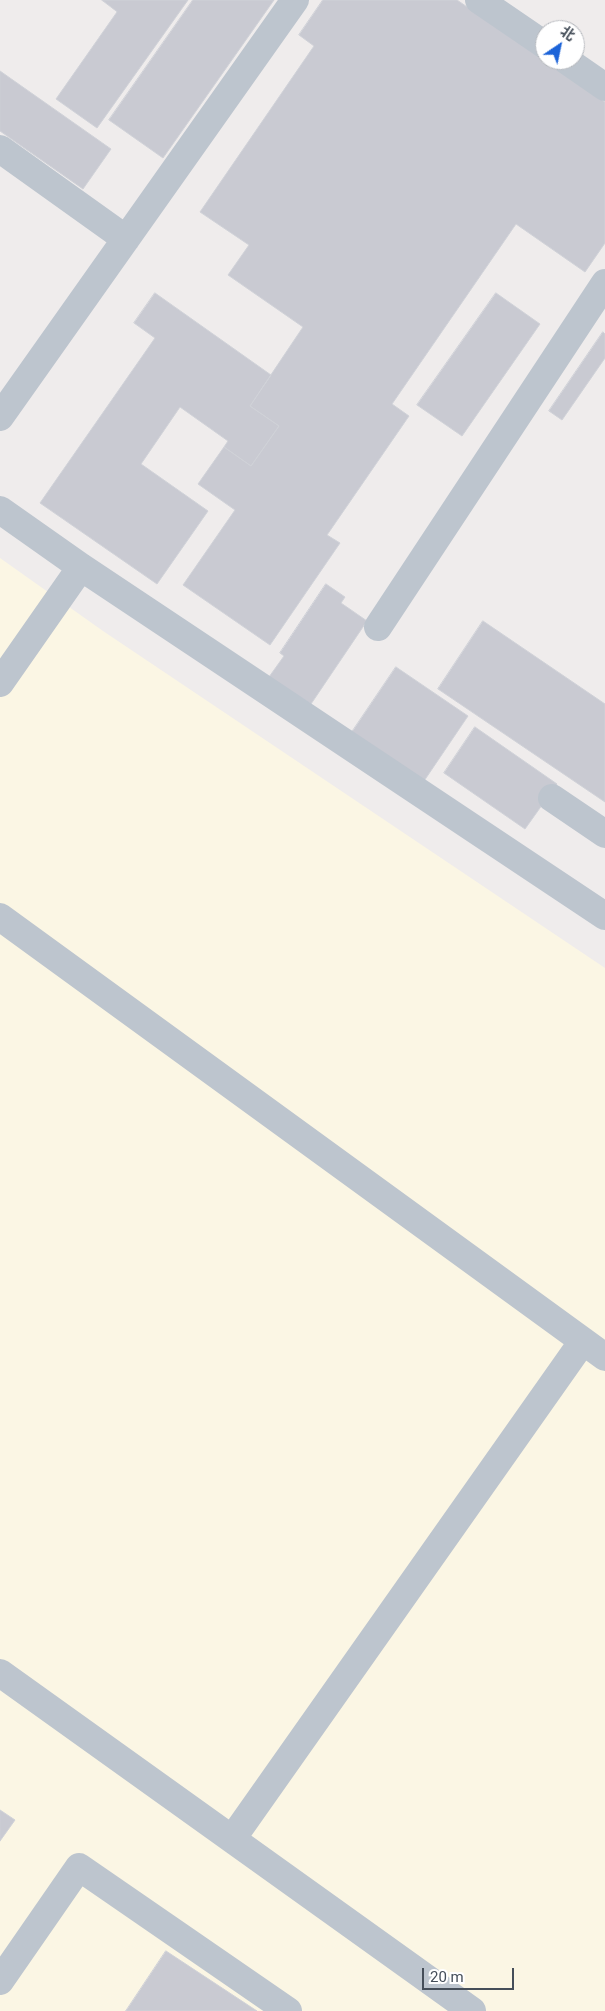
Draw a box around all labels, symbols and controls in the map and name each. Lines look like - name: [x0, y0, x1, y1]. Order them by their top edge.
- north arrow: [535, 20, 585, 70]
- text: 北: [558, 23, 578, 44]
- scale bar: [425, 1958, 518, 1990]
- text: 20 m: [430, 1968, 464, 1986]

